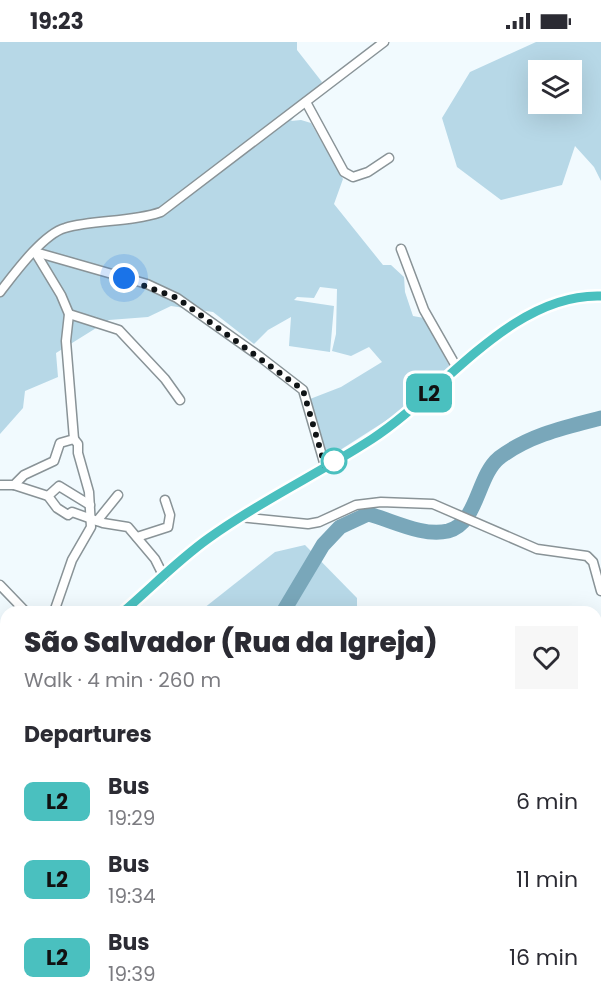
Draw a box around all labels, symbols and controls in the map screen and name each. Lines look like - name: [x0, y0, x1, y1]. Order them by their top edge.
- text: 19:23: [30, 6, 84, 37]
- map controls: [528, 60, 582, 114]
- button: layers: [528, 60, 582, 114]
- your location: [109, 263, 139, 293]
- line badge: L2: [402, 374, 456, 412]
- text: L2: [418, 379, 440, 408]
- unlabelled marker: [321, 448, 347, 474]
- text: São Salvador (Rua da Igreja): [24, 623, 437, 662]
- button: heart: [515, 626, 578, 689]
- text: Walk · 4 min · 260 m: [24, 666, 221, 694]
- text: Departures: [24, 719, 152, 750]
- text: Bus: [108, 771, 150, 802]
- text: 6 min: [516, 786, 578, 817]
- text: L2: [46, 787, 68, 816]
- text: 19:29: [108, 804, 155, 832]
- text: Bus: [108, 849, 150, 880]
- text: 11 min: [516, 864, 578, 895]
- text: L2: [46, 865, 68, 894]
- text: 19:34: [108, 882, 156, 910]
- text: Bus: [108, 927, 150, 958]
- text: 16 min: [509, 942, 578, 973]
- text: L2: [46, 943, 68, 972]
- text: 19:39: [108, 960, 156, 988]

